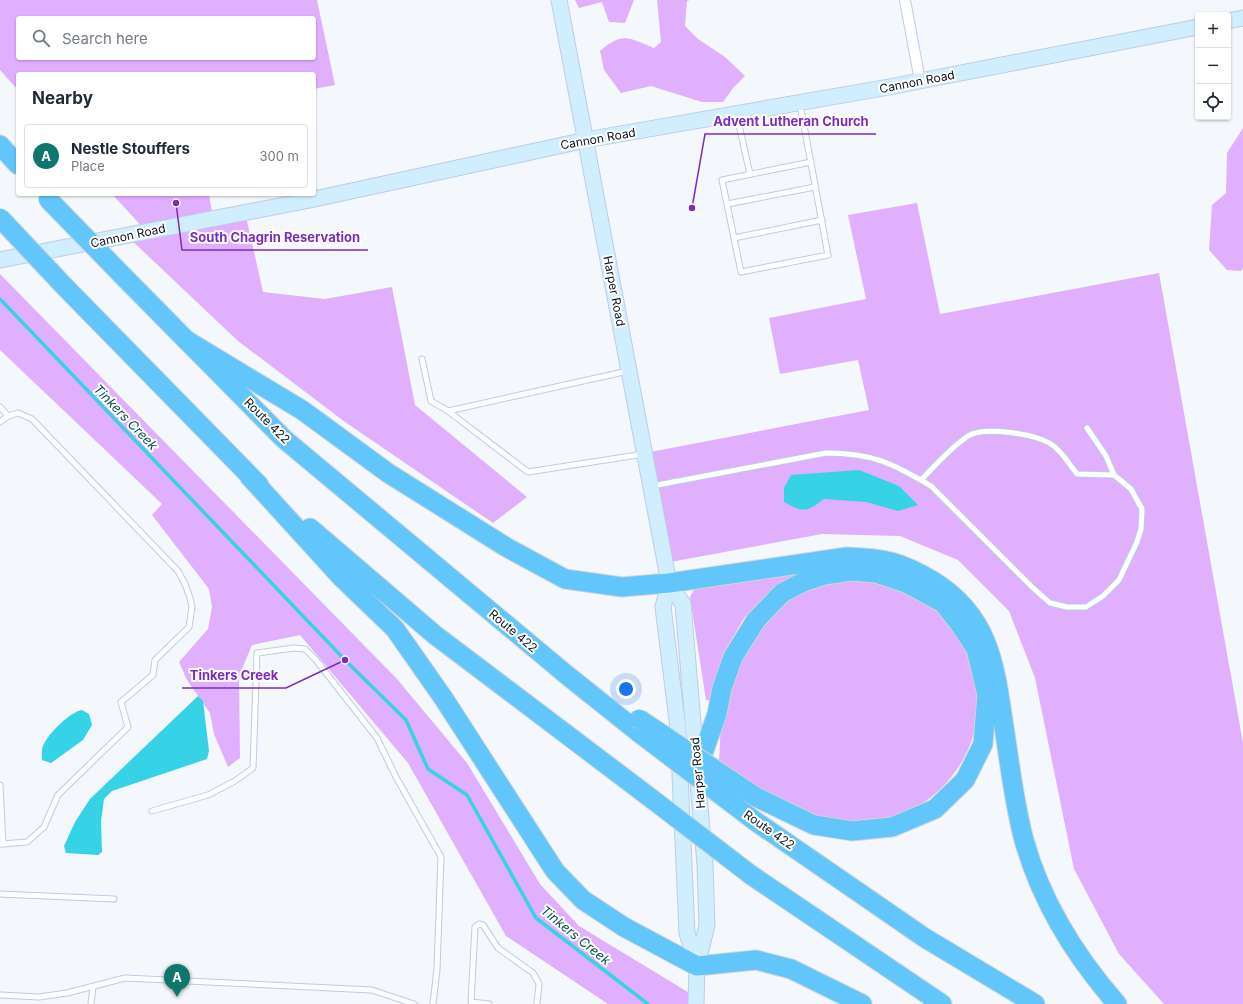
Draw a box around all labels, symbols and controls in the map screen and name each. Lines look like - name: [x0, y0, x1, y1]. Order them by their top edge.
- map controls: [1195, 12, 1231, 120]
- button: +: [1195, 12, 1231, 48]
- search box: [16, 16, 316, 60]
- icon: search: [30, 27, 52, 49]
- text: Search here: [62, 29, 148, 48]
- button: −: [1195, 48, 1231, 84]
- street label: Cannon Road: [878, 67, 956, 96]
- button: locate: [1195, 84, 1231, 120]
- text: Nearby: [32, 88, 93, 108]
- callout: Advent Lutheran Church: [705, 109, 876, 134]
- text: Advent Lutheran Church: [713, 113, 869, 129]
- street label: Cannon Road: [559, 124, 637, 153]
- text: Nestle Stouffers: [71, 139, 190, 158]
- text: A: [41, 148, 51, 164]
- text: 300 m: [260, 148, 299, 164]
- text: Place: [71, 158, 105, 174]
- street label: Cannon Road: [89, 220, 167, 251]
- callout: South Chagrin Reservation: [182, 225, 368, 250]
- text: South Chagrin Reservation: [190, 229, 360, 245]
- street label: Harper Road: [600, 254, 629, 327]
- water label: Tinkers Creek: [91, 381, 162, 454]
- street label: Route 422: [241, 395, 293, 447]
- street label: Route 422: [486, 606, 541, 655]
- callout: Tinkers Creek: [182, 663, 286, 688]
- text: Tinkers Creek: [190, 667, 279, 683]
- your location: [616, 679, 636, 699]
- street label: Harper Road: [687, 737, 708, 809]
- street label: Route 422: [741, 807, 798, 852]
- water label: Tinkers Creek: [538, 902, 615, 969]
- pin: A: [164, 964, 190, 997]

